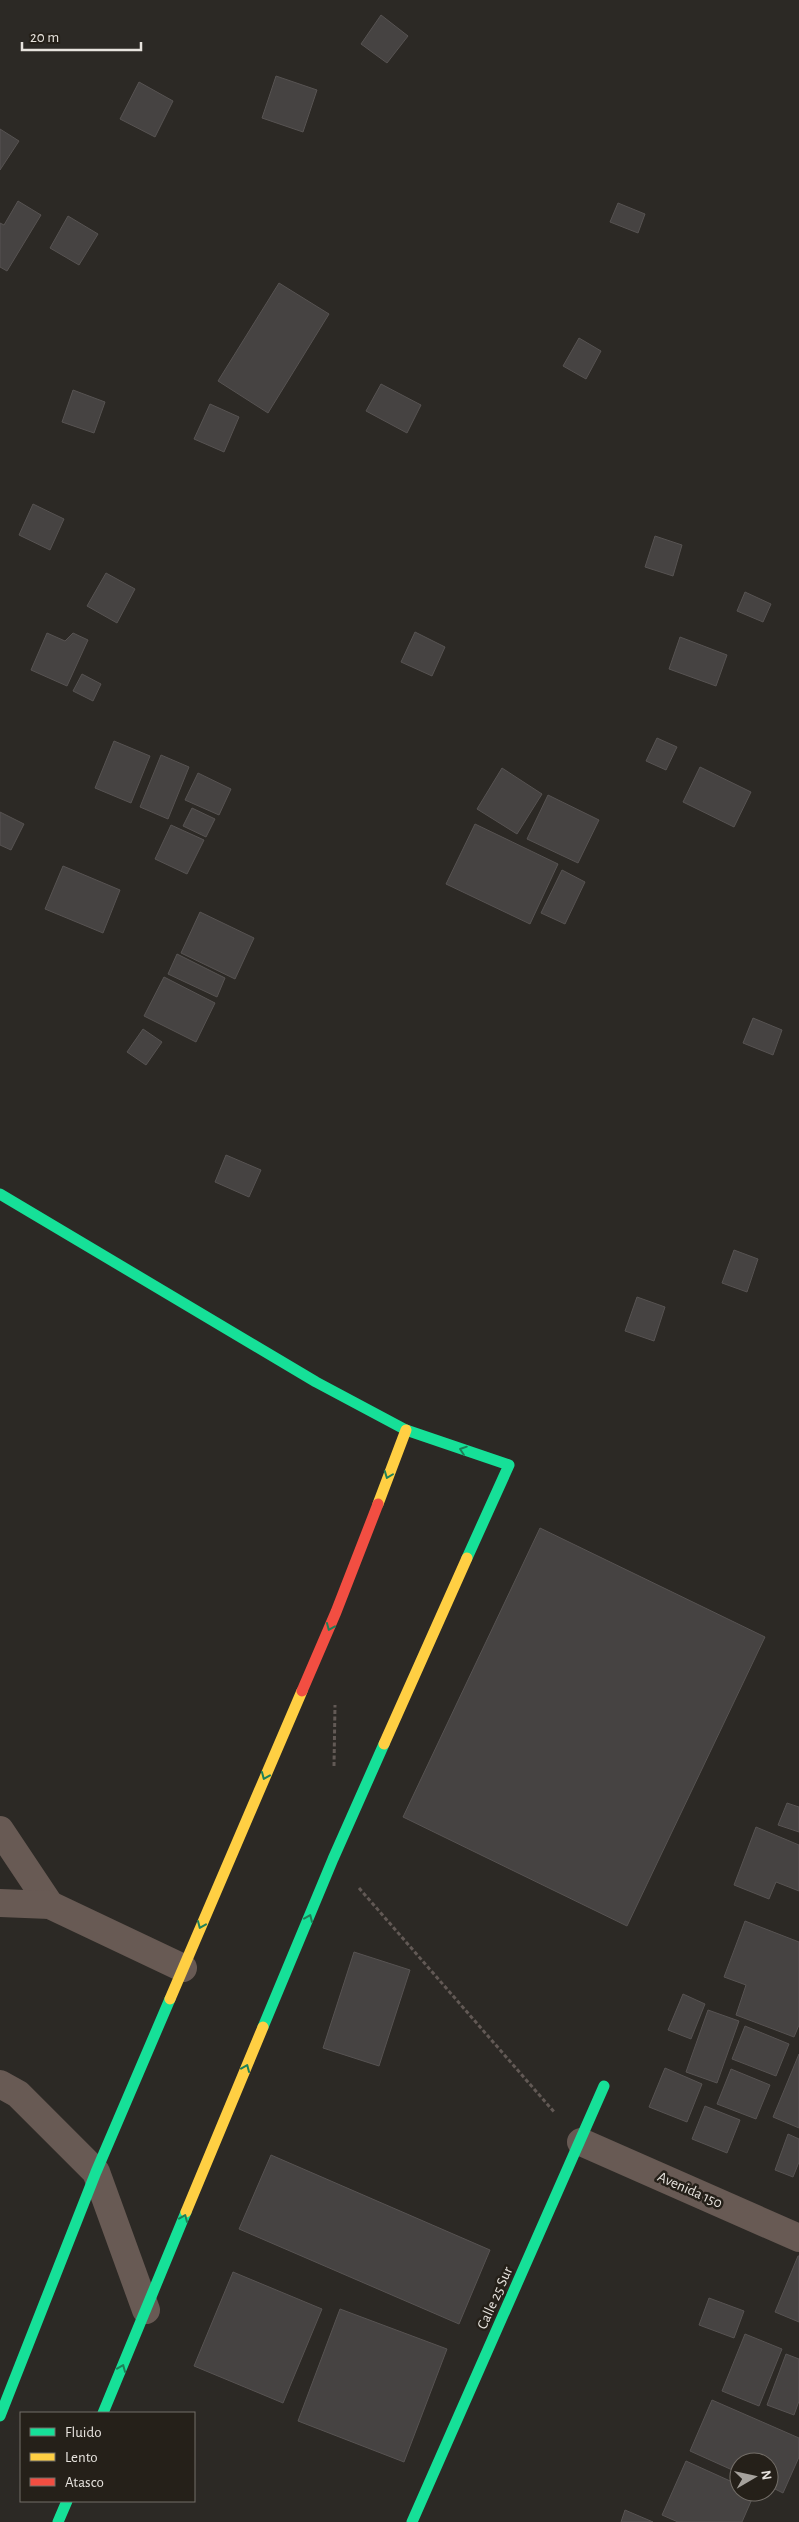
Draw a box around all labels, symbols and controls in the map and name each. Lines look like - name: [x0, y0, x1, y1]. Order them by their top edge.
- scale bar: [22, 20, 141, 52]
- text: 20 m: [30, 30, 59, 45]
- one-way arrow: [460, 1445, 468, 1455]
- one-way arrow: [384, 1471, 394, 1479]
- one-way arrow: [325, 1622, 336, 1631]
- one-way arrow: [261, 1771, 272, 1780]
- one-way arrow: [302, 1914, 313, 1923]
- one-way arrow: [196, 1920, 207, 1929]
- one-way arrow: [240, 2064, 251, 2073]
- street label: Avenida 150: [655, 2169, 725, 2211]
- one-way arrow: [178, 2214, 188, 2223]
- street label: Calle 25 Sur: [475, 2264, 515, 2331]
- one-way arrow: [115, 2364, 126, 2373]
- legend: [20, 2412, 195, 2502]
- text: Fluido: [65, 2425, 102, 2440]
- text: Lento: [65, 2450, 98, 2465]
- north arrow: [729, 2452, 779, 2502]
- text: N: [758, 2469, 774, 2481]
- text: Atasco: [65, 2475, 104, 2490]

